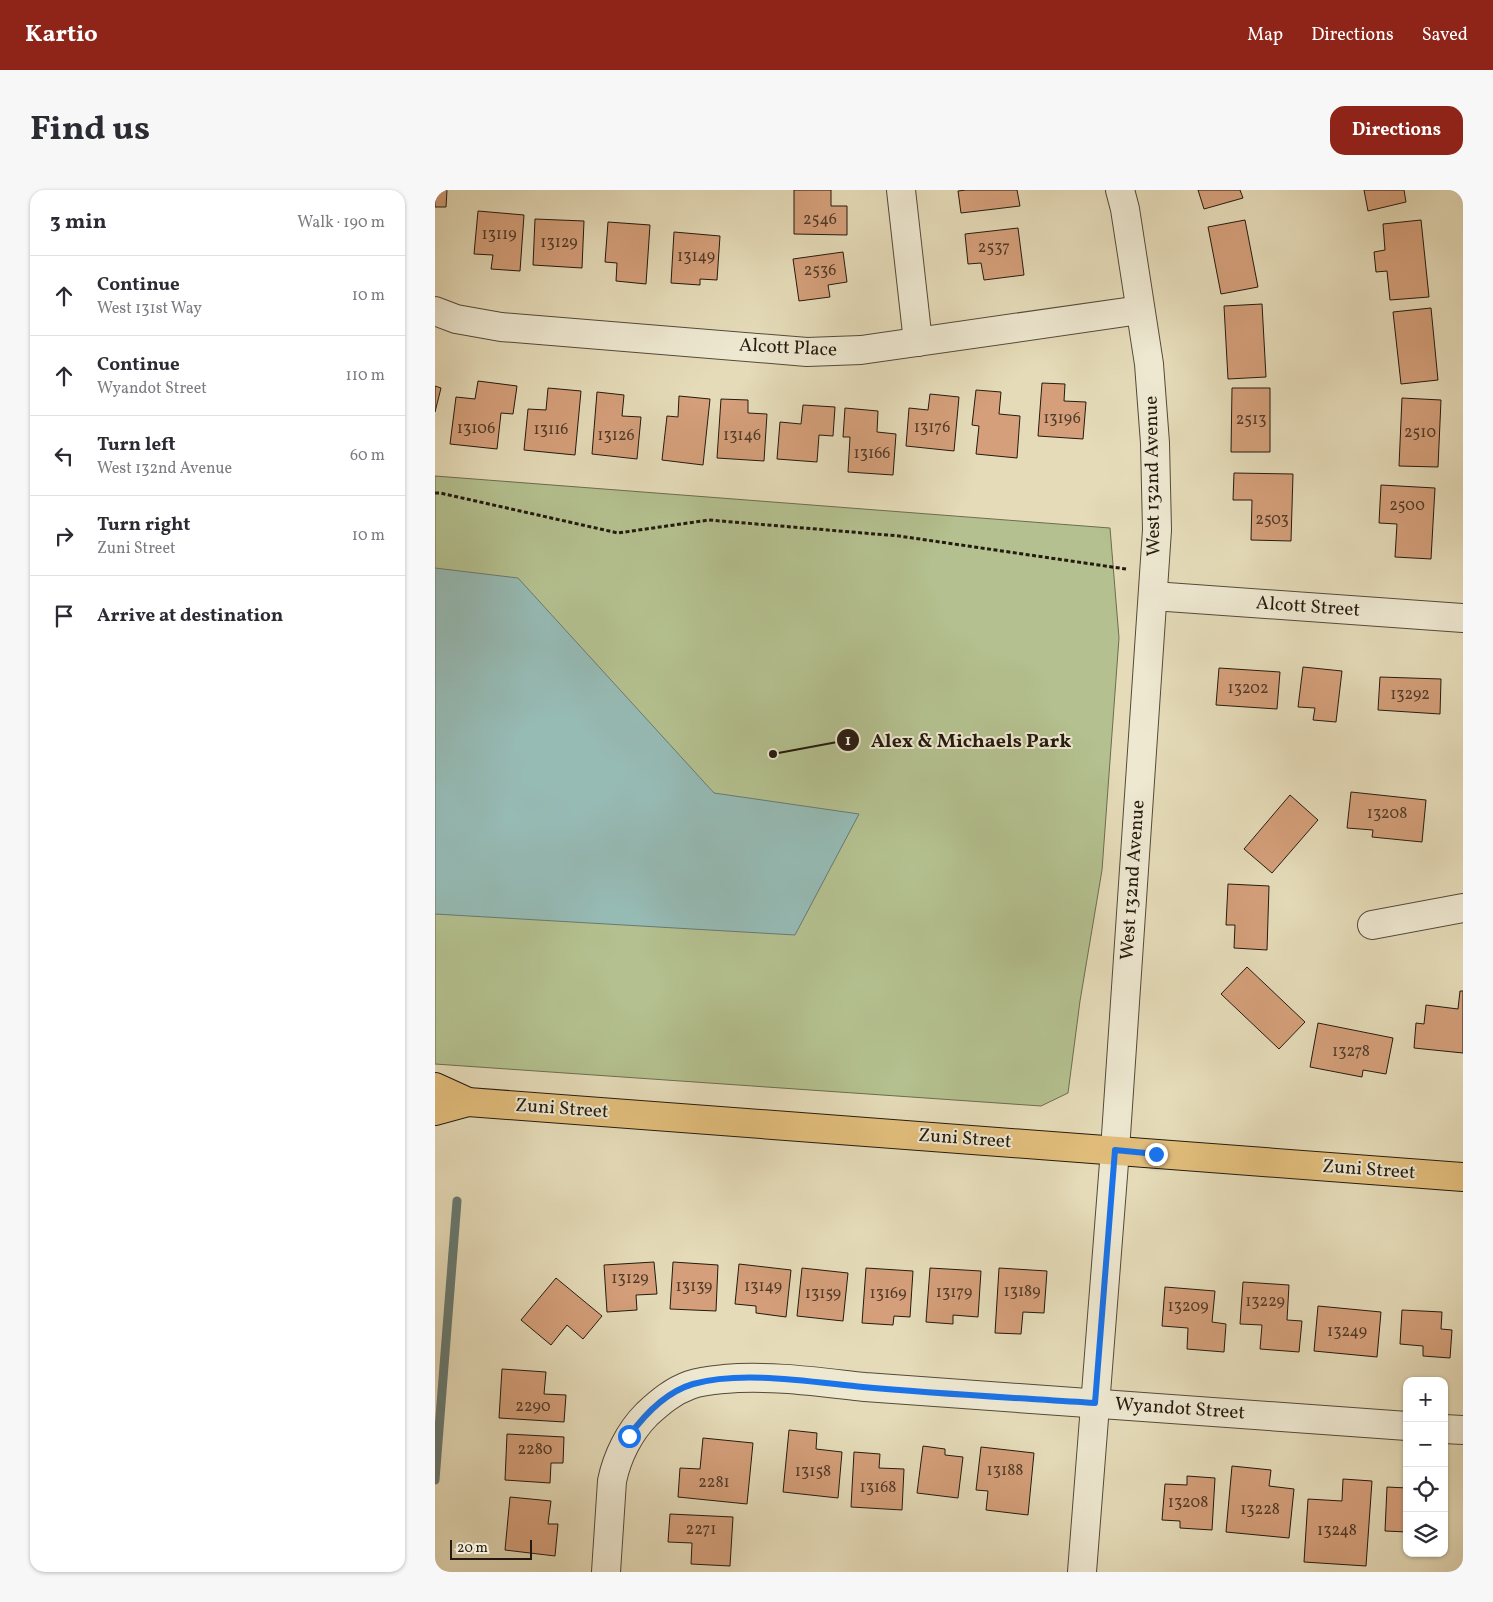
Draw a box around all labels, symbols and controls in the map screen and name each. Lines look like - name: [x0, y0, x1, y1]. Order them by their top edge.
- text: Kartio: [25, 18, 98, 52]
- text: Map: [1247, 23, 1283, 48]
- text: Directions: [1311, 23, 1394, 48]
- text: Saved: [1422, 23, 1468, 48]
- text: Find us: [30, 106, 150, 154]
- button: Directions: [1330, 106, 1463, 155]
- text: 3 min: [50, 208, 106, 237]
- house number: 2546: [803, 209, 837, 231]
- text: Walk · 190 m: [297, 212, 385, 234]
- house number: 13119: [481, 224, 517, 246]
- house number: 13129: [540, 232, 578, 254]
- house number: 2537: [978, 237, 1010, 259]
- house number: 13149: [677, 246, 715, 268]
- house number: 2536: [804, 260, 836, 282]
- text: Continue: [97, 272, 180, 298]
- icon: ahead: [50, 282, 78, 310]
- text: 10 m: [352, 285, 385, 307]
- text: West 131st Way: [97, 298, 202, 320]
- street label: Alcott Place: [738, 332, 838, 364]
- text: Continue: [97, 352, 180, 378]
- icon: ahead: [50, 362, 78, 390]
- text: 110 m: [346, 365, 385, 387]
- text: Wyandot Street: [97, 378, 207, 400]
- street label: West 132nd Avenue: [1139, 396, 1167, 556]
- house number: 13196: [1043, 408, 1081, 430]
- house number: 2513: [1236, 409, 1266, 431]
- house number: 13176: [914, 417, 950, 439]
- house number: 13106: [457, 418, 495, 440]
- house number: 13116: [534, 419, 568, 441]
- house number: 2510: [1404, 422, 1436, 444]
- house number: 13126: [597, 425, 635, 447]
- house number: 13146: [723, 425, 761, 447]
- text: Turn left: [97, 432, 176, 458]
- icon: left: [50, 442, 78, 470]
- house number: 13166: [854, 443, 890, 465]
- text: 60 m: [350, 445, 385, 467]
- text: West 132nd Avenue: [97, 458, 232, 480]
- house number: 2500: [1389, 495, 1425, 517]
- house number: 2503: [1255, 509, 1289, 531]
- text: Turn right: [97, 512, 190, 538]
- icon: right: [50, 522, 78, 550]
- text: 10 m: [352, 525, 385, 547]
- text: Zuni Street: [97, 538, 176, 560]
- street label: Alcott Street: [1255, 590, 1361, 624]
- icon: arrive: [50, 602, 78, 630]
- text: Arrive at destination: [97, 603, 283, 629]
- house number: 13202: [1227, 678, 1269, 700]
- house number: 13292: [1390, 684, 1430, 706]
- callout: Alex & Michaels Park: [836, 722, 1082, 757]
- text: Alex & Michaels Park: [871, 728, 1071, 756]
- text: 1: [845, 731, 851, 752]
- street label: West 132nd Avenue: [1114, 799, 1152, 961]
- house number: 13208: [1367, 803, 1407, 825]
- house number: 13278: [1332, 1041, 1370, 1063]
- street label: Zuni Street: [515, 1093, 610, 1125]
- street label: Zuni Street: [918, 1123, 1013, 1155]
- route end: [1145, 1143, 1168, 1166]
- street label: Zuni Street: [1322, 1154, 1417, 1186]
- house number: 13129: [611, 1268, 649, 1290]
- house number: 13139: [676, 1276, 712, 1298]
- house number: 13149: [744, 1276, 782, 1298]
- house number: 13189: [1003, 1281, 1041, 1303]
- house number: 13179: [936, 1282, 972, 1304]
- house number: 13159: [805, 1283, 841, 1305]
- house number: 13169: [869, 1283, 907, 1305]
- house number: 13229: [1245, 1291, 1285, 1313]
- house number: 13209: [1168, 1296, 1208, 1318]
- house number: 13249: [1327, 1321, 1367, 1343]
- map controls: [1403, 1377, 1448, 1557]
- button: +: [1403, 1377, 1448, 1422]
- street label: Wyandot Street: [1114, 1391, 1246, 1427]
- house number: 2290: [515, 1396, 551, 1418]
- button: −: [1403, 1422, 1448, 1467]
- route start: [618, 1425, 641, 1448]
- house number: 2280: [518, 1439, 552, 1461]
- house number: 13188: [987, 1460, 1023, 1482]
- house number: 13158: [795, 1461, 831, 1483]
- button: locate: [1403, 1467, 1448, 1512]
- house number: 2281: [698, 1472, 730, 1494]
- house number: 13168: [860, 1477, 896, 1499]
- house number: 13208: [1168, 1492, 1208, 1514]
- house number: 13228: [1240, 1499, 1280, 1521]
- button: layers: [1403, 1512, 1448, 1557]
- house number: 2271: [686, 1519, 716, 1541]
- house number: 13248: [1317, 1520, 1357, 1542]
- scale bar: [450, 1537, 533, 1560]
- text: 20 m: [457, 1539, 488, 1558]

